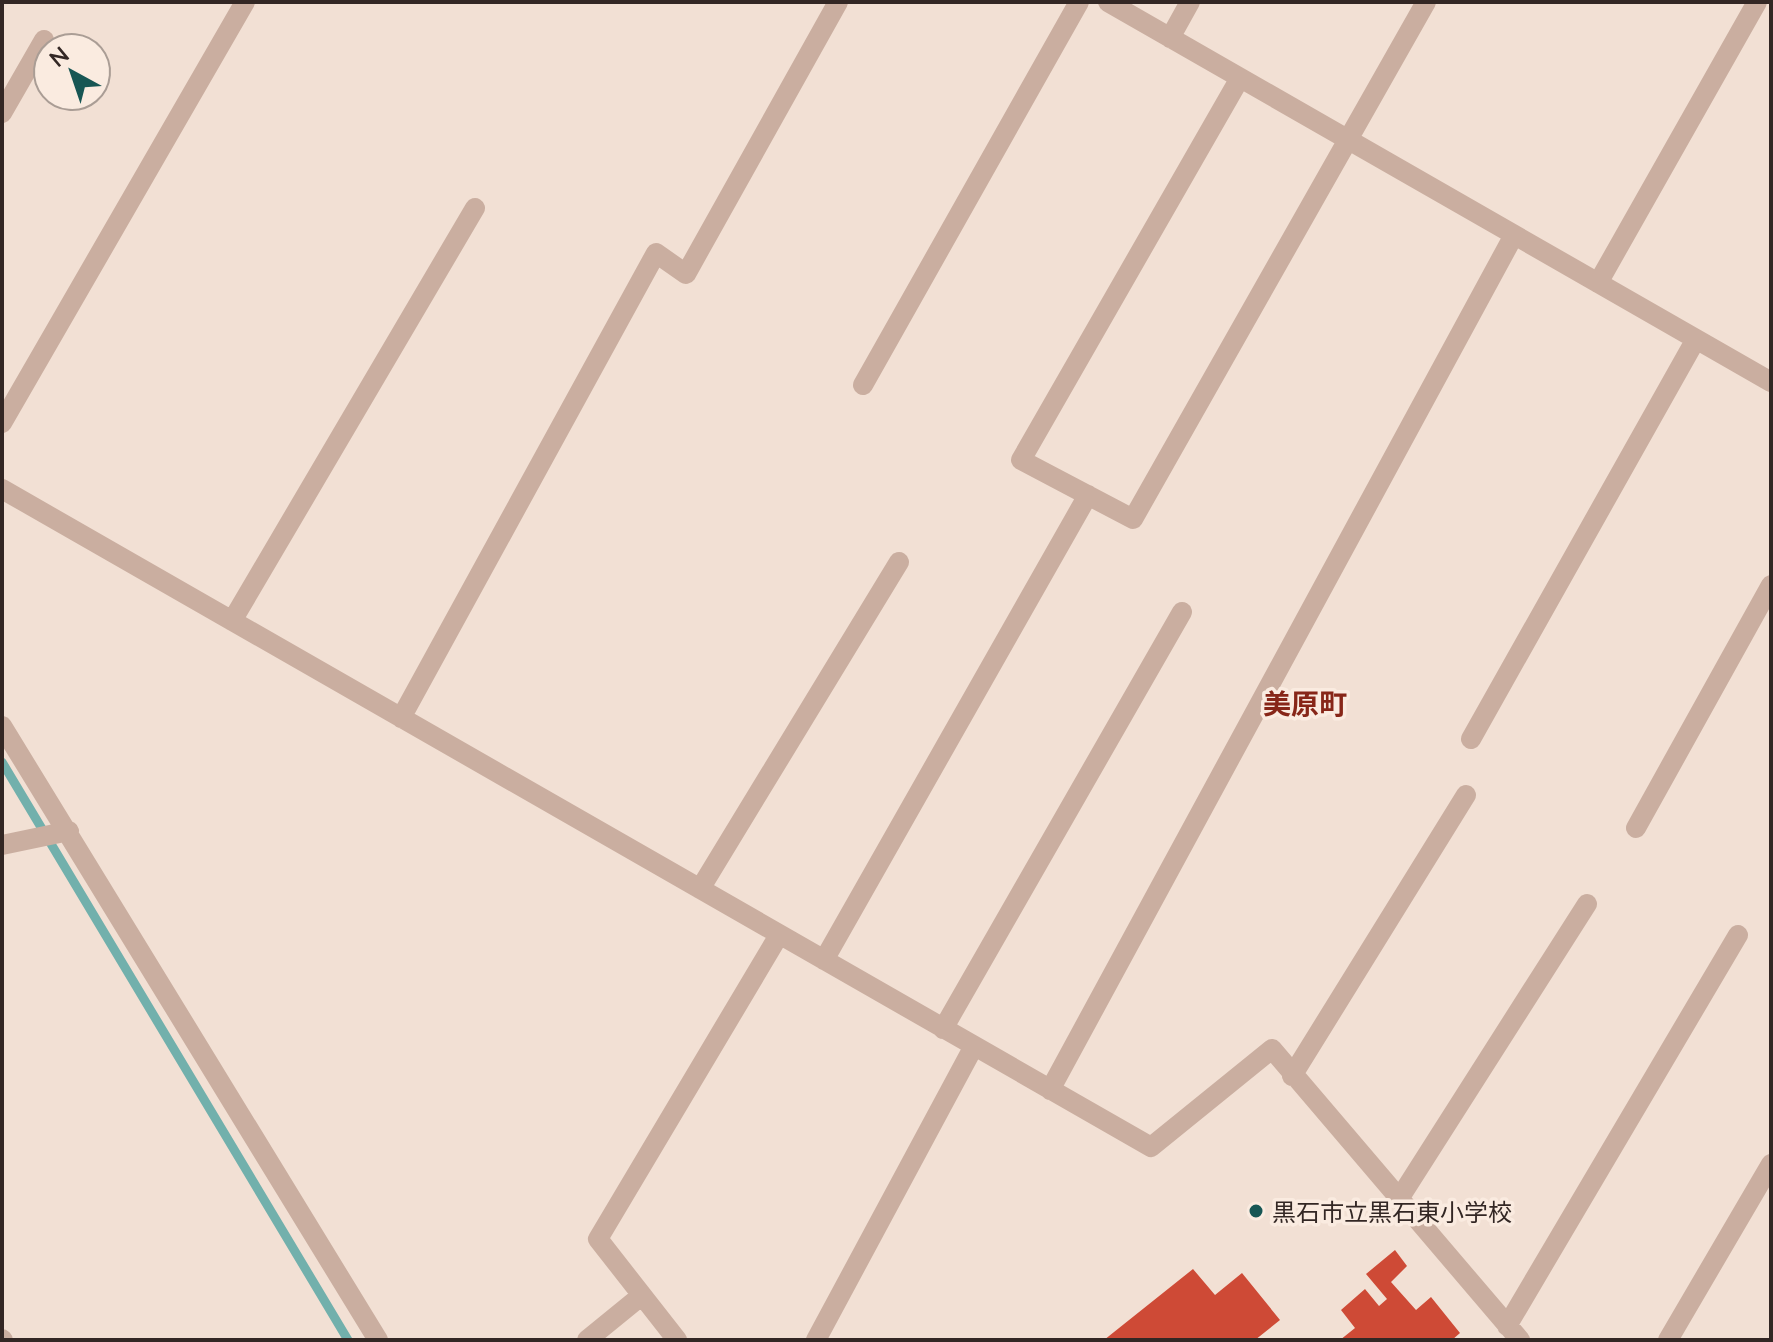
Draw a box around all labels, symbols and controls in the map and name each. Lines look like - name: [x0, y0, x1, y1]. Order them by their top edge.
- north arrow: [32, 32, 112, 112]
- text: N: [44, 41, 74, 72]
- district label: 美原町: [1263, 686, 1347, 720]
- place label: 黒石市立黒石東小学校: [1272, 1197, 1512, 1226]
- marker: 黒石市立黒石東小学校: [1247, 1202, 1265, 1220]

